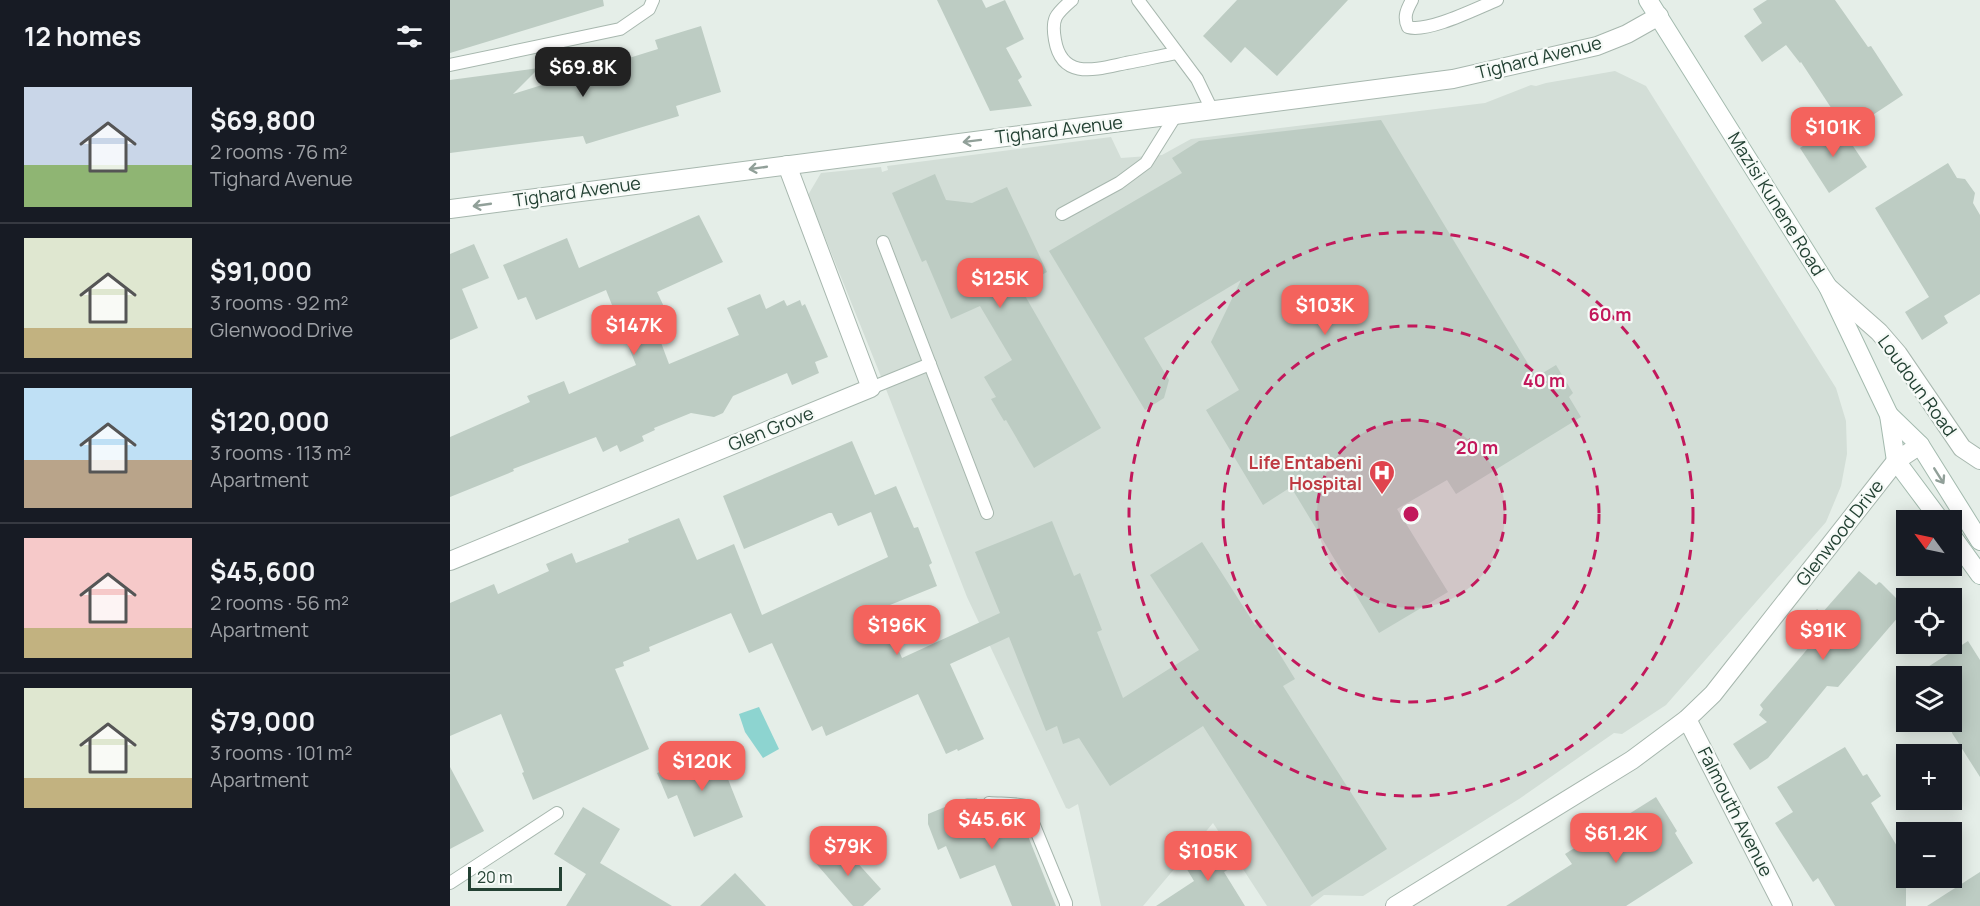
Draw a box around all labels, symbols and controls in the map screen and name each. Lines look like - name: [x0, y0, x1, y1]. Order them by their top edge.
- text: 12 homes: [24, 18, 141, 54]
- icon: filters: [393, 20, 426, 53]
- street label: Tighard Avenue: [1474, 30, 1604, 84]
- pin: $69.8K: [534, 47, 632, 98]
- text: $69.8K: [549, 53, 617, 80]
- text: $69,800: [210, 102, 316, 138]
- pin: $101K: [1791, 107, 1875, 158]
- street label: Tighard Avenue: [994, 109, 1124, 149]
- icon: home: [72, 111, 144, 183]
- text: $101K: [1805, 113, 1861, 140]
- street label: Mazisi Kunene Road: [1723, 127, 1831, 280]
- one-way arrow: [963, 135, 983, 146]
- text: 2 rooms · 76 m²: [210, 138, 347, 165]
- one-way arrow: [749, 163, 769, 174]
- text: Tighard Avenue: [210, 165, 353, 192]
- street label: Tighard Avenue: [512, 170, 642, 212]
- one-way arrow: [472, 200, 492, 211]
- text: $91,000: [210, 253, 312, 289]
- pin: $125K: [958, 258, 1042, 309]
- icon: home: [72, 262, 144, 334]
- text: $125K: [971, 264, 1029, 291]
- pin: $103K: [1283, 285, 1367, 336]
- text: 3 rooms · 92 m²: [210, 289, 349, 316]
- text: $103K: [1295, 291, 1355, 318]
- text: 60 m: [1589, 302, 1631, 326]
- pin: $147K: [592, 305, 676, 356]
- text: $147K: [605, 311, 663, 338]
- text: Glenwood Drive: [210, 316, 353, 343]
- street label: Loudoun Road: [1873, 330, 1963, 441]
- text: 40 m: [1523, 368, 1565, 392]
- street label: Glen Grove: [724, 400, 817, 456]
- text: $120,000: [210, 403, 330, 439]
- icon: home: [72, 412, 144, 484]
- text: 20 m: [1456, 435, 1498, 459]
- text: 3 rooms · 113 m²: [210, 439, 351, 466]
- place label: Life Entabeni Hospital: [1249, 450, 1362, 495]
- hospital icon: Life Entabeni Hospital: [1367, 458, 1397, 496]
- text: Apartment: [210, 466, 309, 493]
- one-way arrow: [1934, 467, 1946, 484]
- street label: Glenwood Drive: [1790, 474, 1888, 591]
- centre of rings: [1401, 504, 1421, 524]
- north arrow: [1896, 510, 1962, 576]
- map controls: [1896, 510, 1962, 888]
- text: $45,600: [210, 553, 316, 589]
- icon: home: [72, 562, 144, 634]
- button: locate: [1896, 588, 1962, 654]
- text: 2 rooms · 56 m²: [210, 589, 349, 616]
- pin: $196K: [855, 605, 939, 656]
- pin: $91K: [1787, 610, 1859, 661]
- text: $196K: [867, 611, 927, 638]
- text: Apartment: [210, 616, 309, 643]
- text: $91K: [1800, 616, 1846, 643]
- button: layers: [1896, 666, 1962, 732]
- text: $79,000: [210, 703, 315, 739]
- icon: home: [72, 712, 144, 784]
- text: 3 rooms · 101 m²: [210, 739, 352, 766]
- pin: $120K: [660, 741, 744, 792]
- street label: Falmouth Avenue: [1693, 743, 1779, 881]
- button: +: [1896, 744, 1962, 810]
- text: $120K: [672, 747, 732, 774]
- text: Apartment: [210, 766, 309, 793]
- pin: $45.6K: [943, 799, 1041, 850]
- text: $45.6K: [958, 805, 1026, 832]
- pin: $61.2K: [1567, 813, 1665, 864]
- text: $61.2K: [1584, 819, 1648, 846]
- button: −: [1896, 822, 1962, 888]
- pin: $79K: [812, 826, 884, 877]
- pin: $105K: [1166, 831, 1250, 882]
- text: $79K: [824, 832, 872, 859]
- text: $105K: [1178, 837, 1238, 864]
- scale bar: [468, 864, 562, 892]
- text: 20 m: [477, 866, 513, 888]

